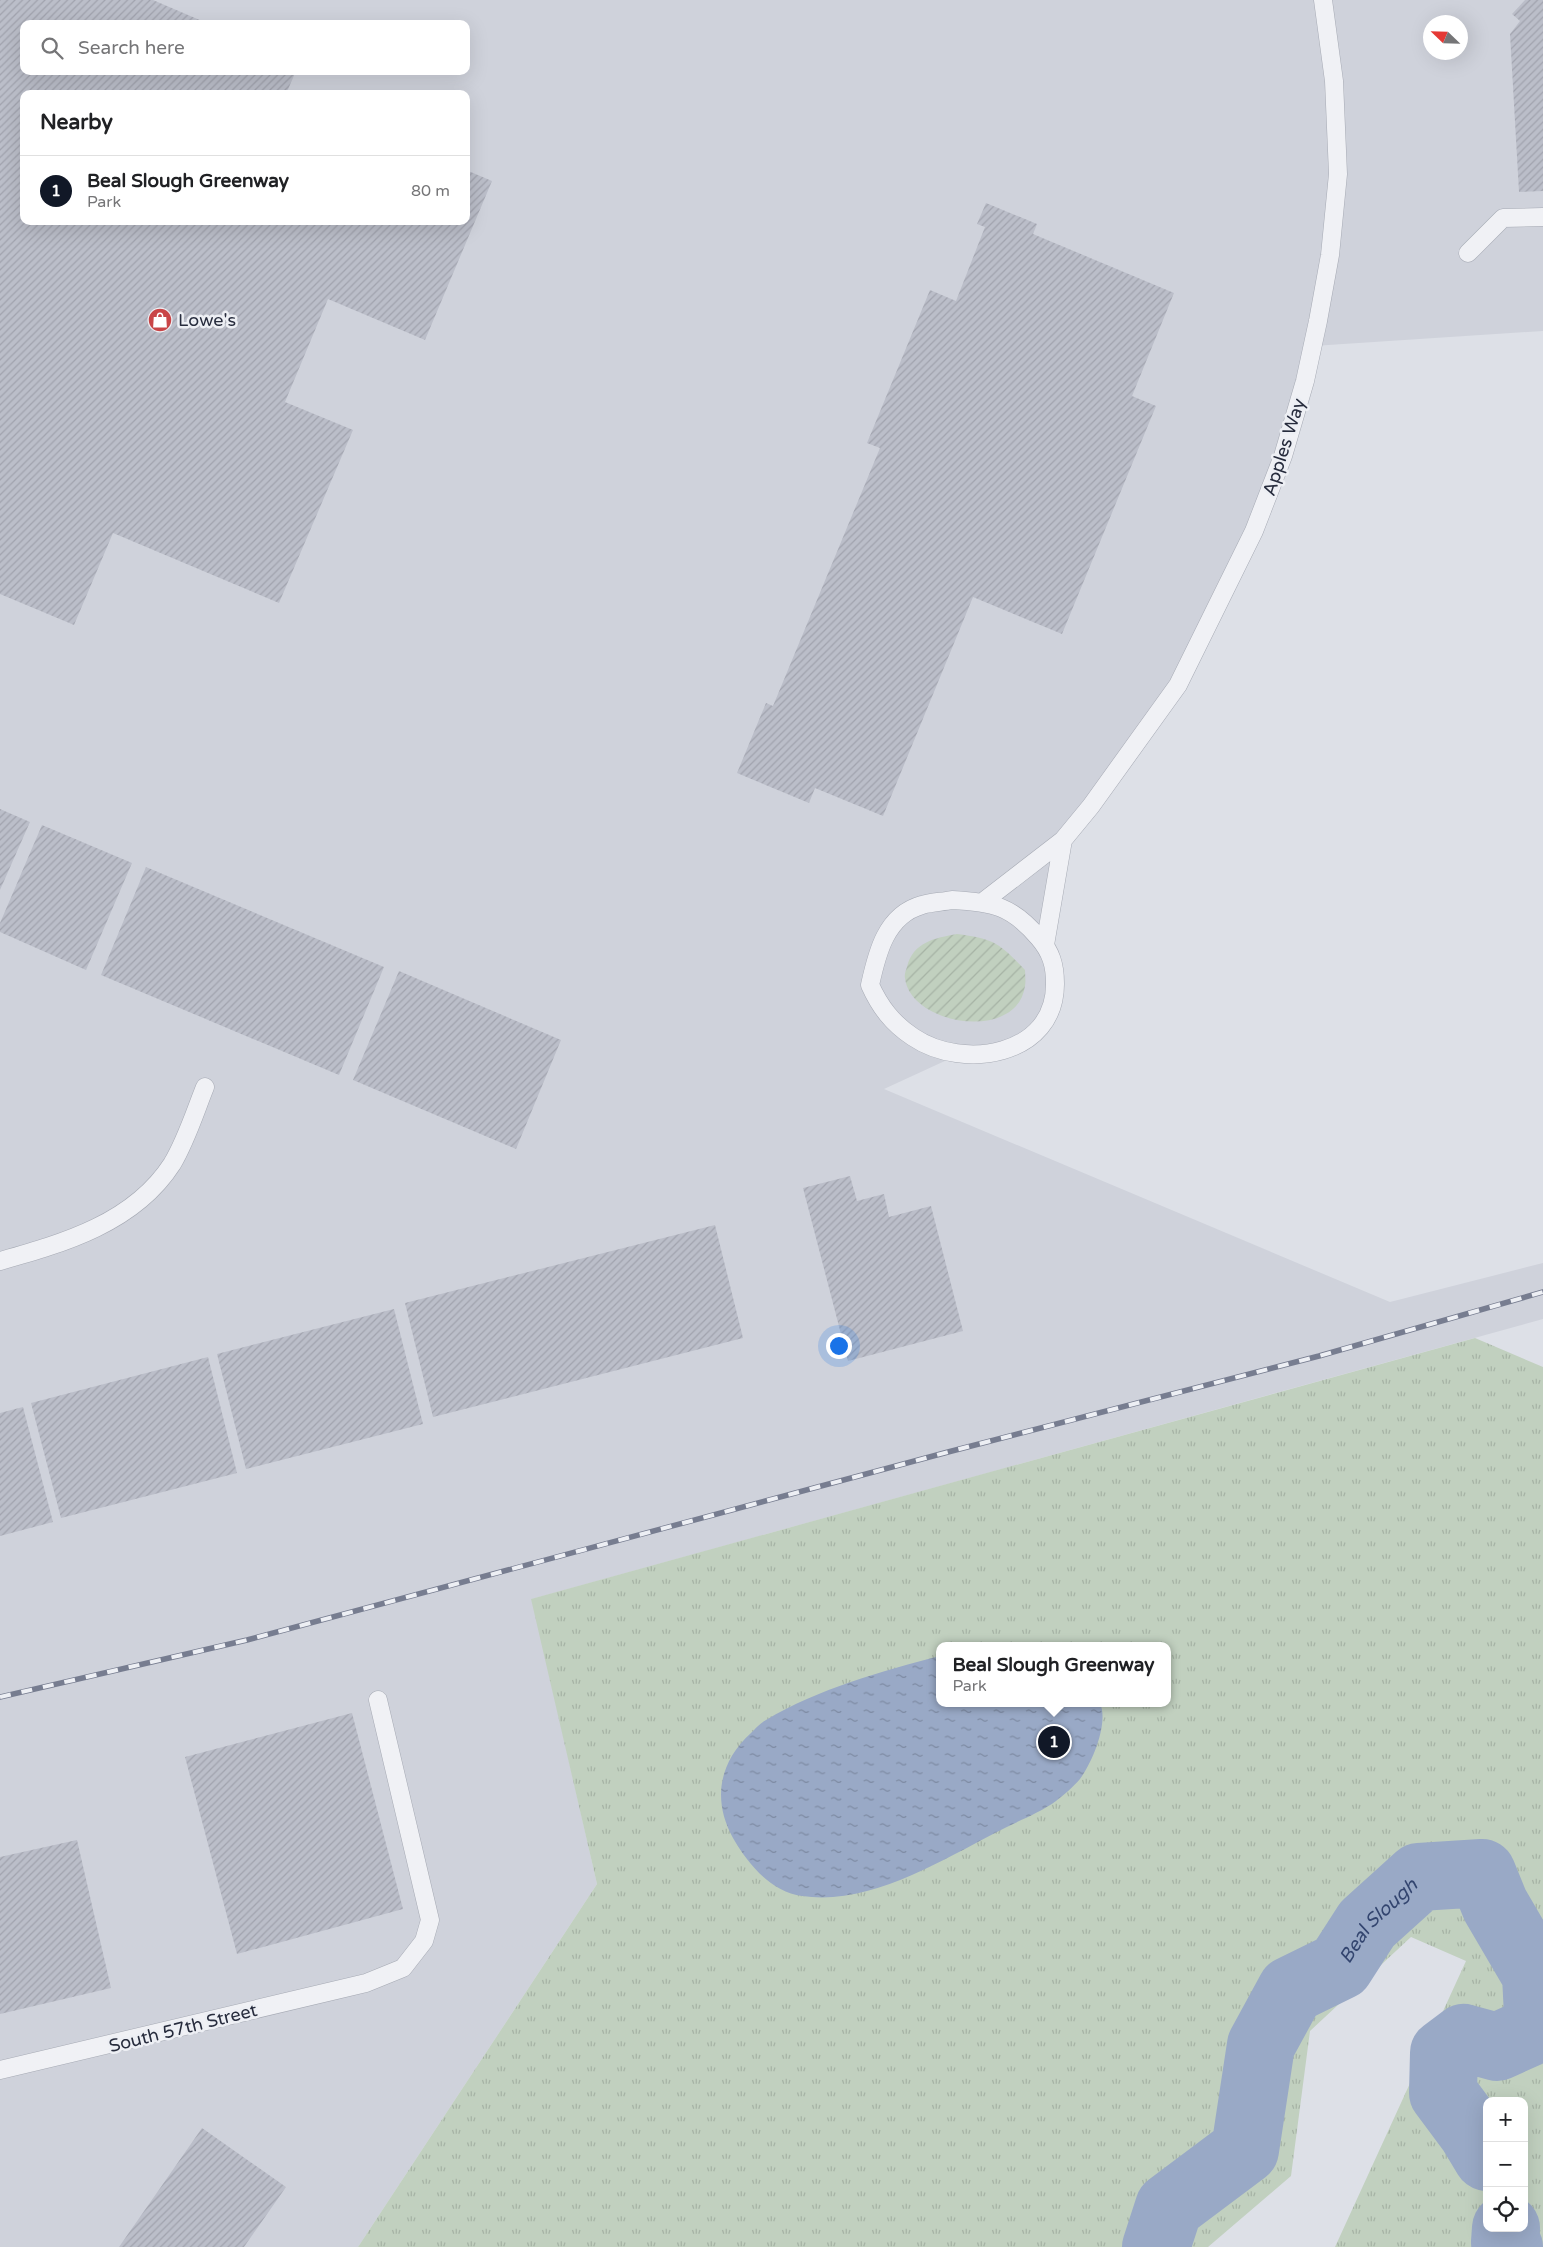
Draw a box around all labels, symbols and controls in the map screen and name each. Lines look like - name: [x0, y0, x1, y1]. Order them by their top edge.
- north arrow: [1423, 15, 1468, 60]
- search box: [20, 20, 470, 75]
- icon: search: [38, 34, 66, 62]
- text: Search here: [78, 37, 185, 59]
- text: Nearby: [40, 110, 113, 135]
- text: Beal Slough Greenway: [87, 170, 289, 192]
- text: 1: [51, 181, 61, 201]
- text: 80 m: [411, 181, 450, 201]
- text: Park: [87, 192, 121, 212]
- shop icon: Lowe's: [147, 307, 173, 333]
- place label: Lowe's: [178, 309, 236, 331]
- street label: Apples Way: [1258, 395, 1310, 498]
- your location: [826, 1333, 852, 1359]
- popup: [936, 1642, 1171, 1707]
- text: Beal Slough Greenway: [952, 1654, 1155, 1676]
- text: Park: [952, 1676, 987, 1696]
- pin: 1: [1038, 1723, 1070, 1761]
- water label: Beal Slough: [1335, 1874, 1422, 1968]
- street label: South 57th Street: [107, 1999, 260, 2057]
- map controls: [1483, 2097, 1528, 2232]
- button: +: [1483, 2097, 1528, 2142]
- button: −: [1483, 2142, 1528, 2187]
- button: locate: [1483, 2187, 1528, 2232]

